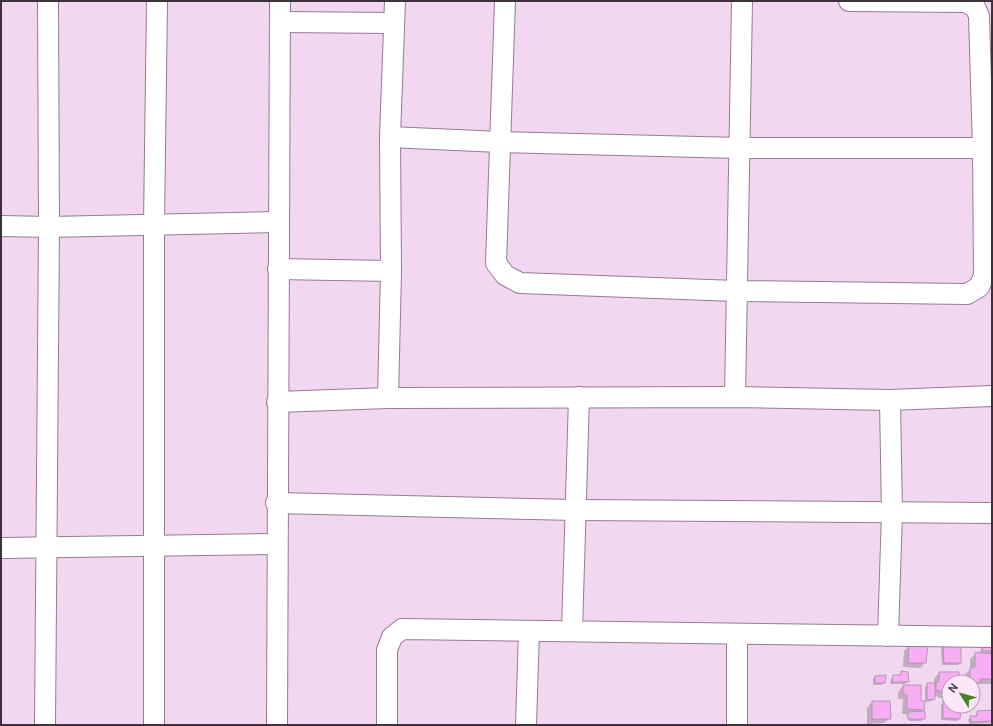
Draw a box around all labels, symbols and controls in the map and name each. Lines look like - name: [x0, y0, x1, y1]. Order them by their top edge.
- north arrow: [941, 674, 981, 714]
- text: N: [944, 680, 961, 695]

